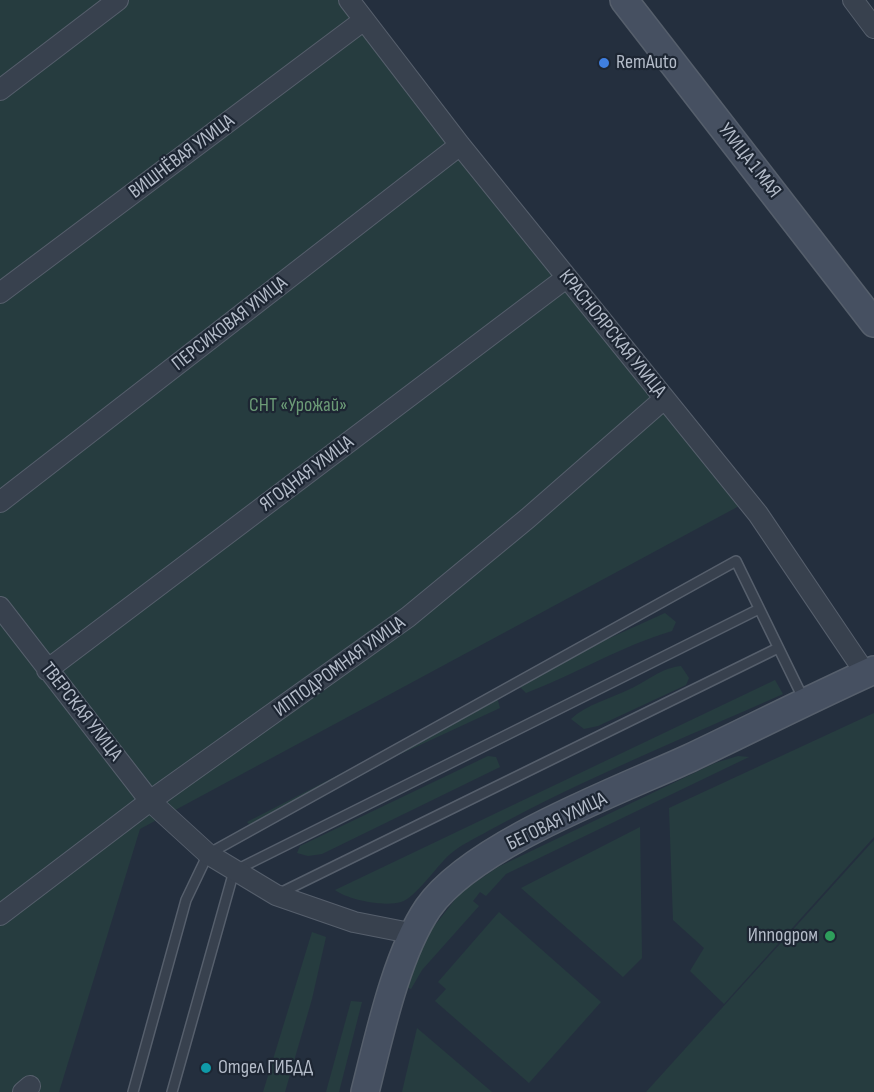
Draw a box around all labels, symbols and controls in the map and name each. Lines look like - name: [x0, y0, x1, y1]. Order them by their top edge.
- place label: RemAuto: [616, 51, 677, 75]
- marker: RemAuto: [597, 56, 611, 70]
- street label: ВИШНЁВАЯ УЛИЦА: [125, 110, 239, 204]
- street label: УЛИЦА 1 МАЯ: [712, 119, 786, 203]
- street label: КРАСНОЯРСКАЯ УЛИЦА: [553, 265, 671, 403]
- street label: ПЕРСИКОВАЯ УЛИЦА: [167, 271, 293, 377]
- park label: СНТ «Урожай»: [249, 394, 347, 418]
- street label: ЯГОДНАЯ УЛИЦА: [255, 431, 359, 517]
- street label: ИППОДРОМНАЯ УЛИЦА: [270, 611, 410, 723]
- street label: ТВЕРСКАЯ УЛИЦА: [35, 658, 127, 766]
- street label: БЕГОВАЯ УЛИЦА: [503, 787, 611, 857]
- place label: Ипподром: [748, 924, 818, 948]
- marker: Ипподром: [823, 929, 837, 943]
- place label: Отдел ГИБДД: [218, 1056, 313, 1080]
- marker: Отдел ГИБДД: [199, 1061, 213, 1075]

